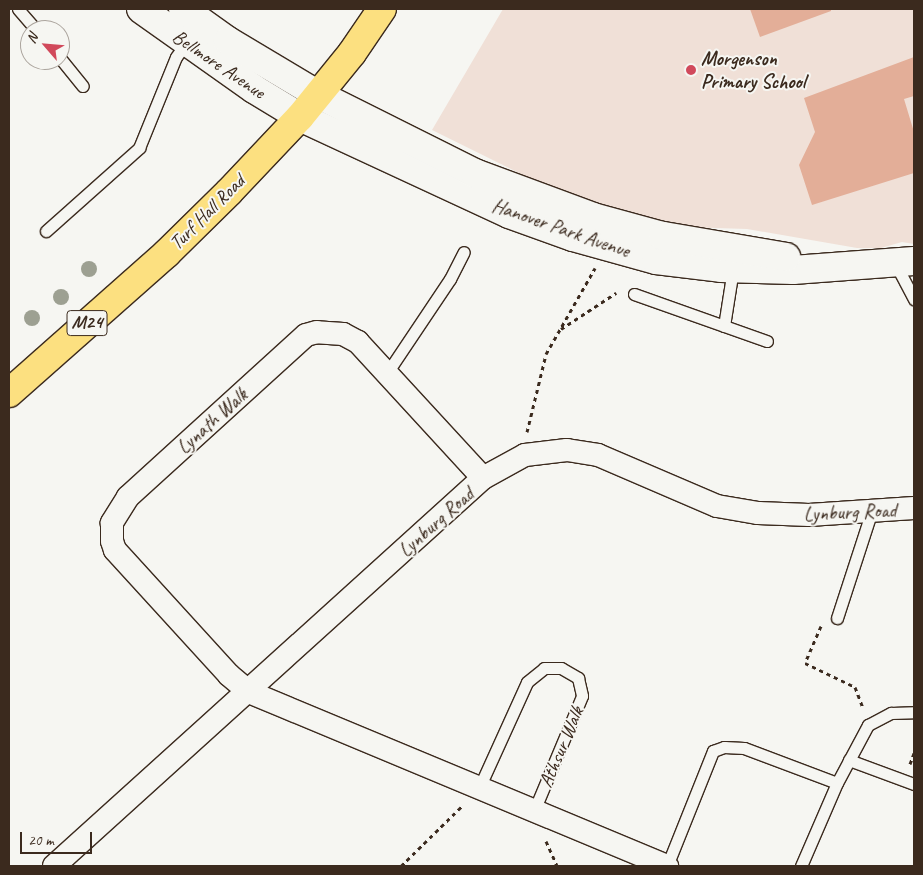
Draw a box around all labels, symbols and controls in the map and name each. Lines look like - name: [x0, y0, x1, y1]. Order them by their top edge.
- north arrow: [20, 20, 70, 70]
- street label: Bellmore Avenue: [168, 24, 270, 104]
- text: N: [23, 31, 42, 46]
- place label: Morgenson Primary School: [701, 46, 805, 93]
- marker: Morgenson Primary School: [685, 64, 697, 76]
- street label: Turf Hall Road: [164, 169, 250, 255]
- street label: Hanover Park Avenue: [489, 193, 633, 263]
- road number: M24: [66, 306, 108, 339]
- street label: Lynath Walk: [172, 383, 252, 459]
- street label: Lynburg Road: [394, 482, 478, 562]
- street label: Lynburg Road: [803, 498, 897, 526]
- street label: Athsur Walk: [533, 703, 589, 791]
- scale bar: [22, 822, 95, 854]
- text: 20 m: [28, 831, 54, 850]

